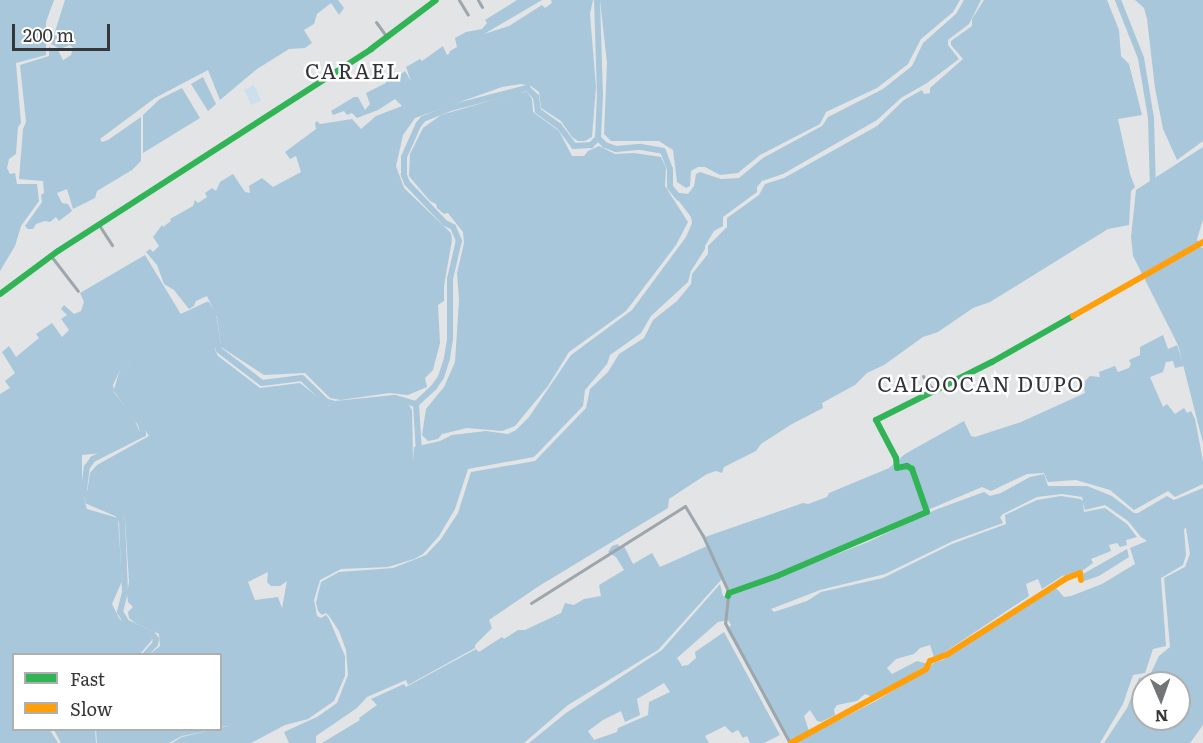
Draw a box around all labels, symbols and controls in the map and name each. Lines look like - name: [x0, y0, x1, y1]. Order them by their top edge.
- scale bar: [15, 12, 112, 50]
- text: 200 m: [23, 21, 74, 48]
- district label: CARAEL: [305, 57, 401, 83]
- district label: CALOOCAN DUPO: [877, 370, 1085, 396]
- legend: [12, 653, 222, 731]
- text: Fast: [70, 665, 105, 692]
- north arrow: [1131, 671, 1191, 731]
- text: Slow: [70, 695, 112, 722]
- text: N: [1154, 705, 1169, 729]

